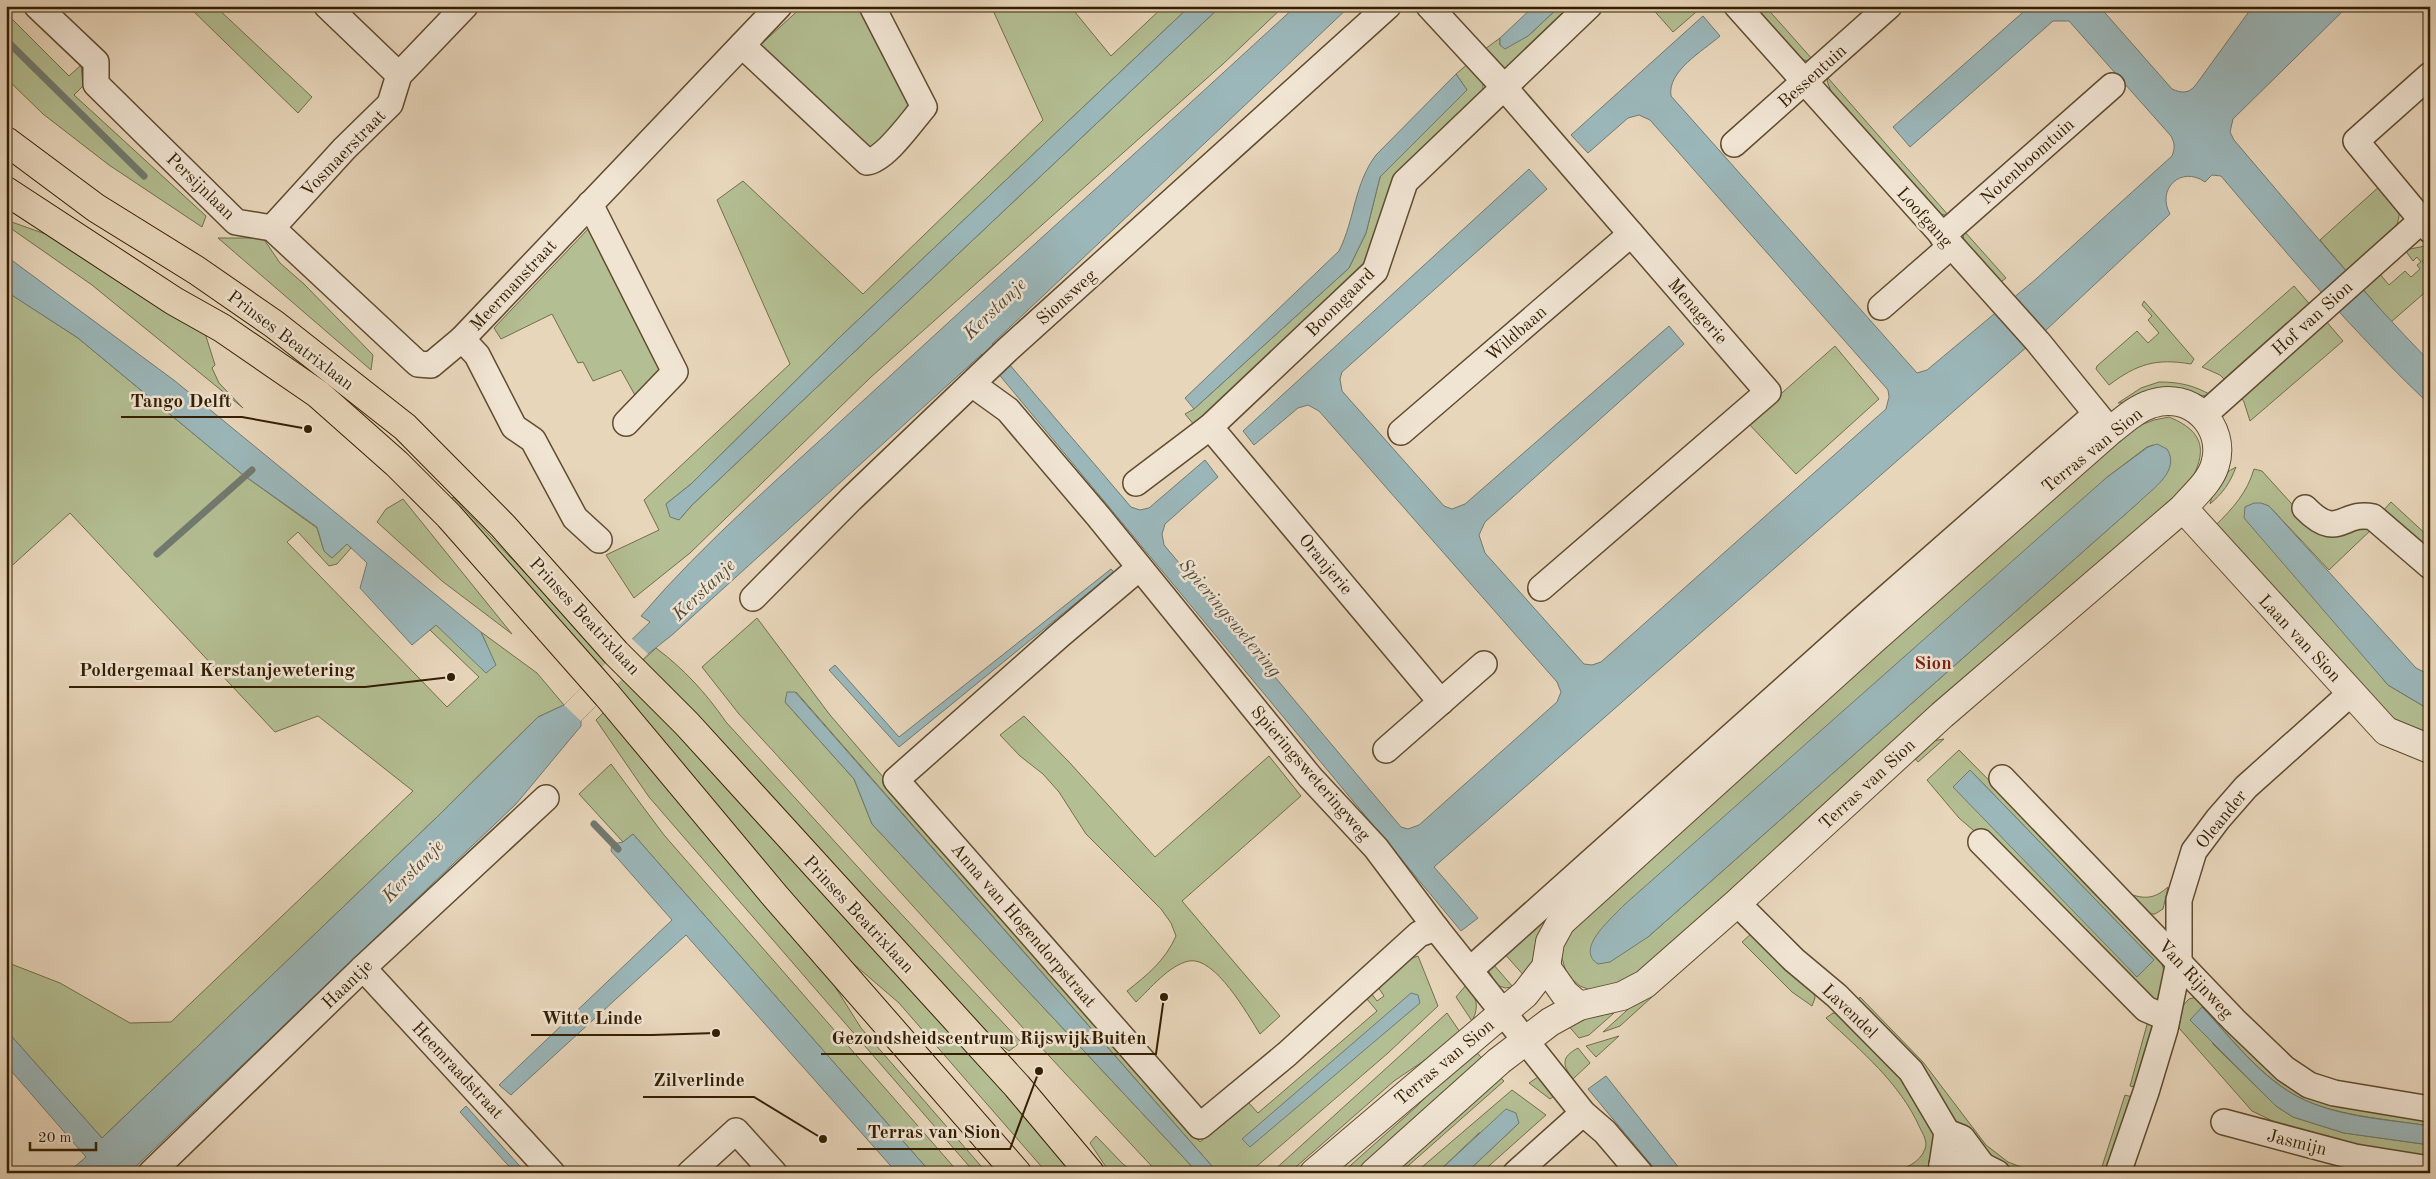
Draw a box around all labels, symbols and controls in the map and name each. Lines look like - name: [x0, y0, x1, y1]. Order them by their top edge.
- street label: Bessentuin: [1775, 41, 1850, 112]
- street label: Vosmaerstraat: [298, 107, 390, 201]
- street label: Notenboomtuin: [1977, 115, 2078, 208]
- street label: Persijnlaan: [163, 150, 238, 224]
- street label: Loofgang: [1893, 184, 1956, 251]
- street label: Meermanstraat: [467, 237, 560, 335]
- street label: Boomgaard: [1303, 265, 1378, 340]
- street label: Sionsweg: [1033, 266, 1100, 329]
- water label: Kerstanje: [960, 275, 1031, 345]
- street label: Menagerie: [1664, 275, 1730, 348]
- street label: Hof van Sion: [2269, 278, 2357, 359]
- street label: Prinses Beatrixlaan: [224, 288, 357, 394]
- street label: Wildbaan: [1483, 302, 1551, 365]
- callout: Tango Delft: [121, 383, 242, 417]
- text: Tango Delft: [130, 393, 232, 412]
- street label: Terras van Sion: [2039, 405, 2147, 497]
- street label: Oranjerie: [1295, 531, 1356, 598]
- street label: Prinses Beatrixlaan: [526, 555, 643, 679]
- water label: Kerstanje: [669, 556, 740, 626]
- water label: Spieringswetering: [1174, 556, 1284, 682]
- street label: Laan van Sion: [2255, 592, 2344, 686]
- callout: Poldergemaal Kerstanjewetering: [69, 653, 365, 687]
- district label: Sion: [1914, 655, 1952, 674]
- text: Poldergemaal Kerstanjewetering: [79, 662, 356, 681]
- street label: Spieringsweteringweg: [1247, 703, 1374, 845]
- street label: Terras van Sion: [1816, 736, 1919, 833]
- street label: Oleander: [2193, 787, 2251, 852]
- water label: Kerstanje: [379, 836, 448, 908]
- street label: Anna van Hogendorpstraat: [947, 840, 1099, 1011]
- street label: Prinses Beatrixlaan: [800, 853, 917, 977]
- street label: Van Rijnweg: [2154, 937, 2236, 1023]
- street label: Haantje: [319, 957, 376, 1013]
- street label: Lavendel: [1818, 981, 1881, 1042]
- callout: Witte Linde: [531, 1001, 652, 1035]
- text: Witte Linde: [541, 1010, 643, 1029]
- street label: Terras van Sion: [1391, 1016, 1498, 1109]
- street label: Heemraadstraat: [408, 1019, 507, 1123]
- callout: Gezondsheidscentrum RijswijkBuiten: [821, 1020, 1156, 1054]
- text: Gezondsheidscentrum RijswijkBuiten: [832, 1030, 1146, 1049]
- callout: Zilverlinde: [643, 1063, 754, 1097]
- text: Zilverlinde: [653, 1072, 745, 1091]
- callout: Terras van Sion: [857, 1115, 1010, 1149]
- scale bar: [30, 1119, 96, 1151]
- text: Terras van Sion: [867, 1124, 1001, 1143]
- street label: Jasmijn: [2265, 1127, 2329, 1159]
- text: 20 m: [38, 1131, 72, 1146]

